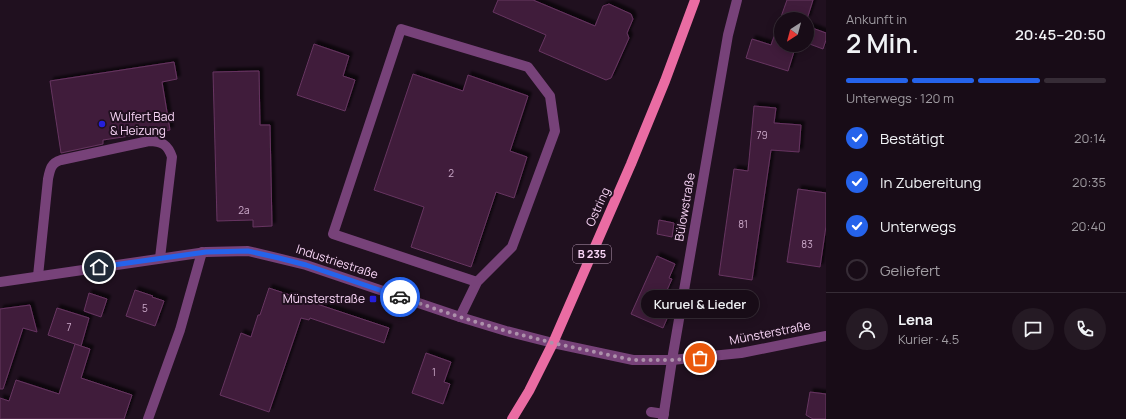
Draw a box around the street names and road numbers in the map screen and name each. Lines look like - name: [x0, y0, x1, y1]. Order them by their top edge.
- street label: Bülowstraße: [670, 171, 699, 242]
- street label: Ostring: [581, 185, 614, 229]
- street label: Industriestraße: [294, 240, 380, 283]
- road number: B 235: [573, 245, 611, 263]
- street label: Münsterstraße: [728, 316, 812, 349]

